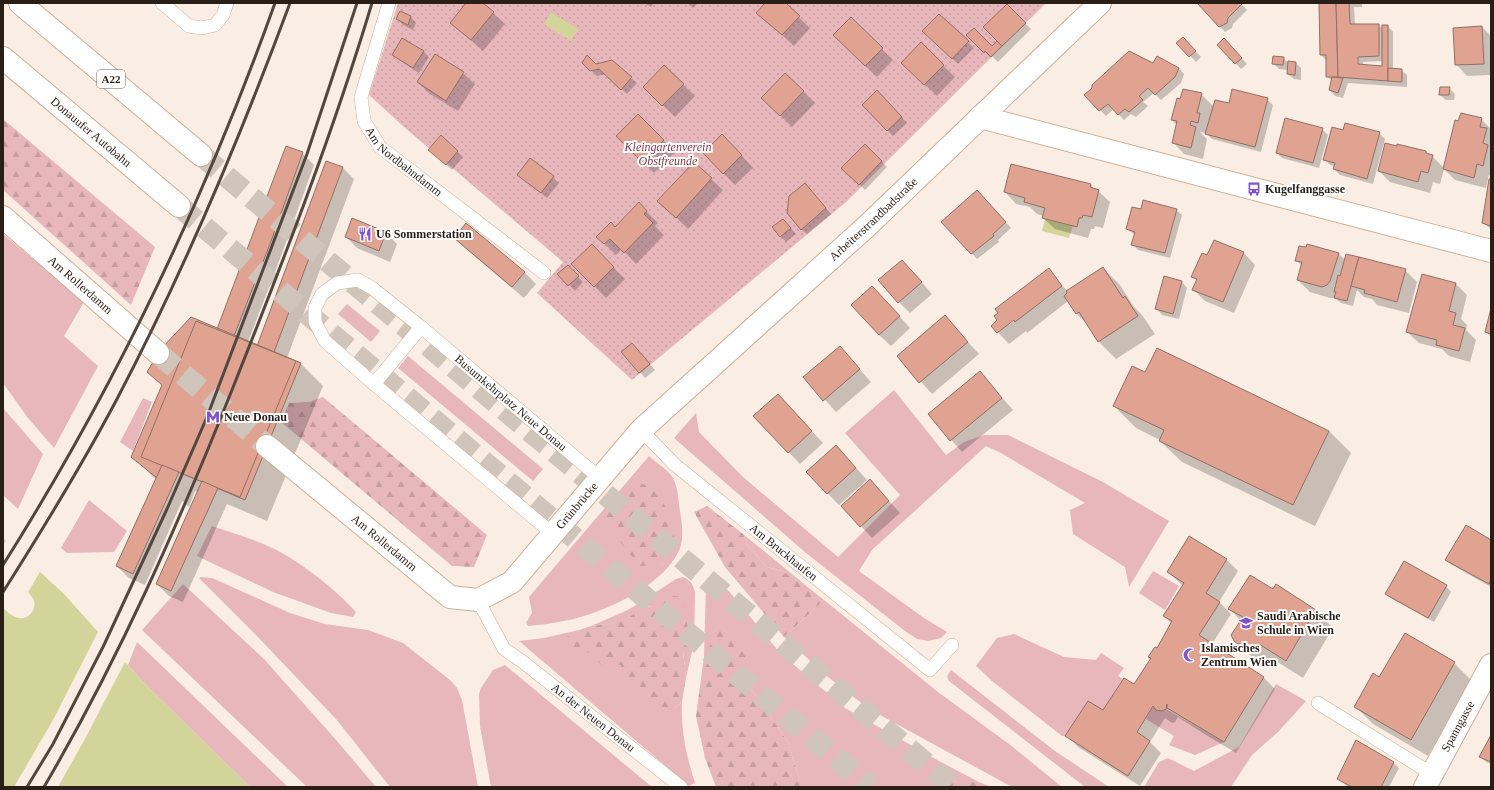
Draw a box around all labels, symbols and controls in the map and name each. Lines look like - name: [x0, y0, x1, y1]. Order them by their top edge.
- road number: A22: [97, 70, 125, 88]
- street label: Donauufer Autobahn: [48, 94, 134, 170]
- street label: Am Nordbahndamm: [362, 124, 446, 200]
- park label: Kleingartenverein Obstfreunde: [624, 140, 711, 168]
- street label: Arbeiterstrandbadstraße: [826, 175, 920, 264]
- bus stop icon: Kugelfanggasse: [1246, 181, 1262, 197]
- place label: Kugelfanggasse: [1265, 182, 1346, 196]
- restaurant icon: U6 Sommerstation: [357, 226, 373, 242]
- place label: U6 Sommerstation: [376, 227, 472, 241]
- street label: Am Rollerdamm: [45, 253, 116, 317]
- street label: Busumkehrplatz Neue Donau: [452, 352, 570, 454]
- metro station icon: Neue Donau: [205, 409, 221, 425]
- place label: Neue Donau: [224, 410, 287, 424]
- street label: Grünbrücke: [553, 479, 601, 532]
- street label: Am Rollerdamm: [349, 512, 420, 574]
- street label: Am Bruckhaufen: [747, 521, 820, 584]
- place label: Saudi Arabische Schule in Wien: [1257, 609, 1341, 637]
- school or university icon: Saudi Arabische Schule in Wien: [1238, 615, 1254, 631]
- place label: Islamisches Zentrum Wien: [1201, 641, 1277, 669]
- mosque icon: Islamisches Zentrum Wien: [1182, 647, 1198, 663]
- street label: An der Neuen Donau: [549, 680, 638, 755]
- street label: Spanngasse: [1438, 698, 1477, 754]

